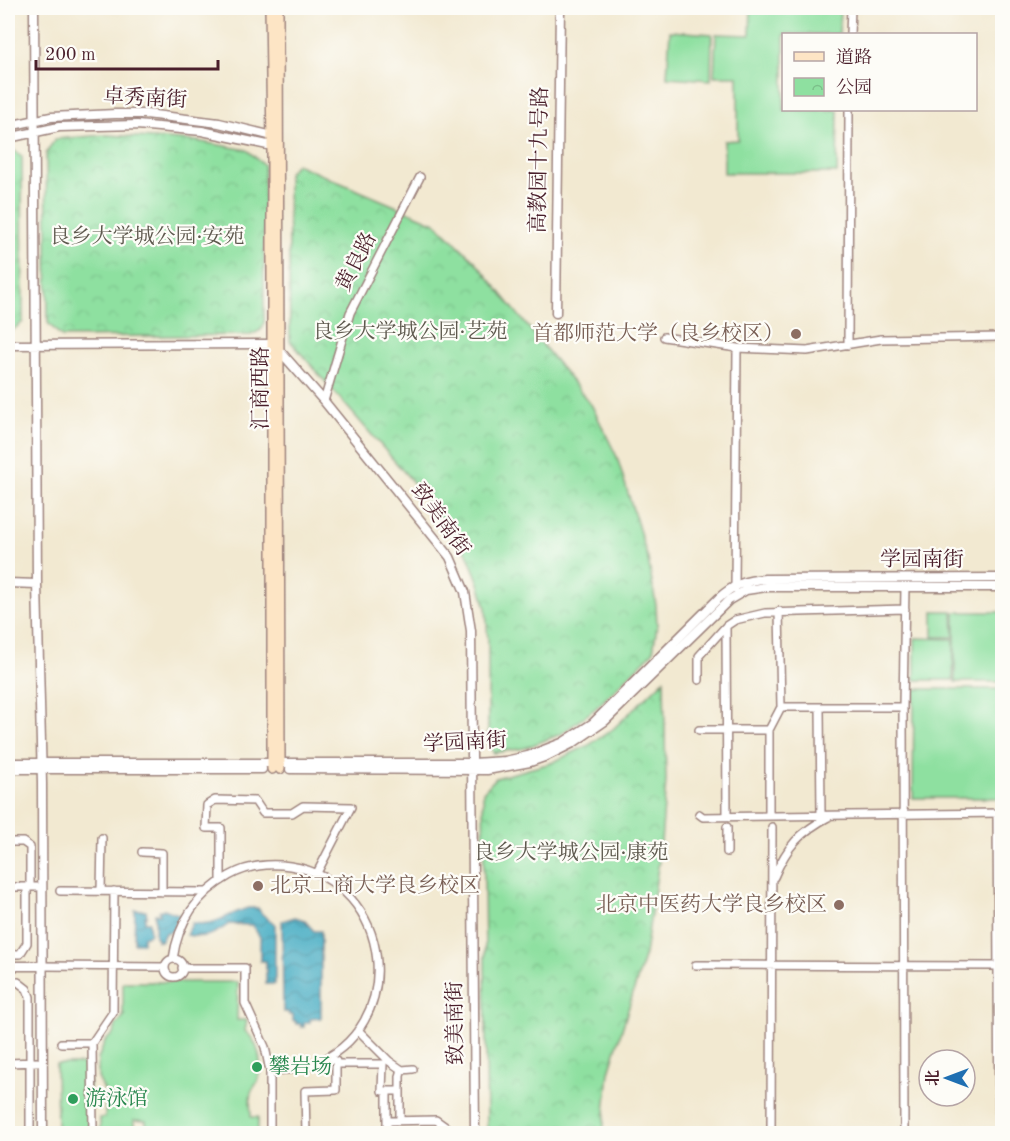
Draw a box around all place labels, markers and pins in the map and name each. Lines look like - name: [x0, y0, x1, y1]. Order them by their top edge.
- place label: 首都师范大学（良乡校区）: [532, 322, 784, 345]
- marker: 首都师范大学（良乡校区）: [789, 327, 803, 341]
- place label: 北京工商大学良乡校区: [270, 874, 480, 897]
- marker: 北京工商大学良乡校区: [251, 879, 265, 893]
- place label: 北京中医药大学良乡校区: [596, 893, 827, 916]
- marker: 北京中医药大学良乡校区: [832, 898, 846, 912]
- place label: 攀岩场: [269, 1055, 332, 1078]
- marker: 攀岩场: [250, 1060, 264, 1074]
- place label: 游泳馆: [85, 1086, 148, 1110]
- marker: 游泳馆: [66, 1092, 80, 1106]

